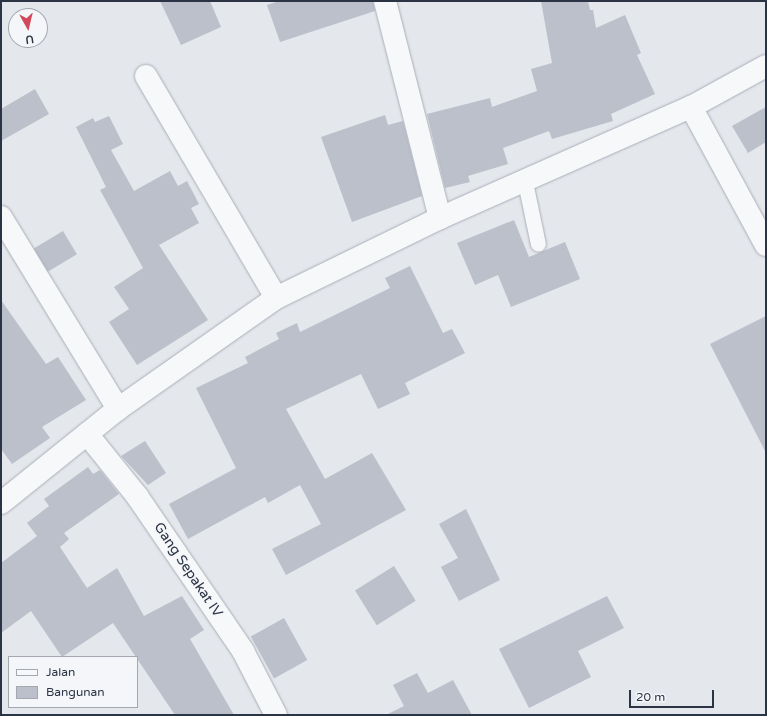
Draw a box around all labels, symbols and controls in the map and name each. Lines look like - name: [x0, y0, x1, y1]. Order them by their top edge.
- north arrow: [8, 8, 48, 48]
- text: U: [25, 32, 35, 46]
- street label: Gang Sepakat IV: [150, 519, 226, 621]
- legend: [8, 656, 138, 708]
- text: Jalan: [46, 665, 75, 679]
- scale bar: [631, 682, 716, 708]
- text: Bangunan: [46, 685, 105, 699]
- text: 20 m: [636, 690, 665, 704]

